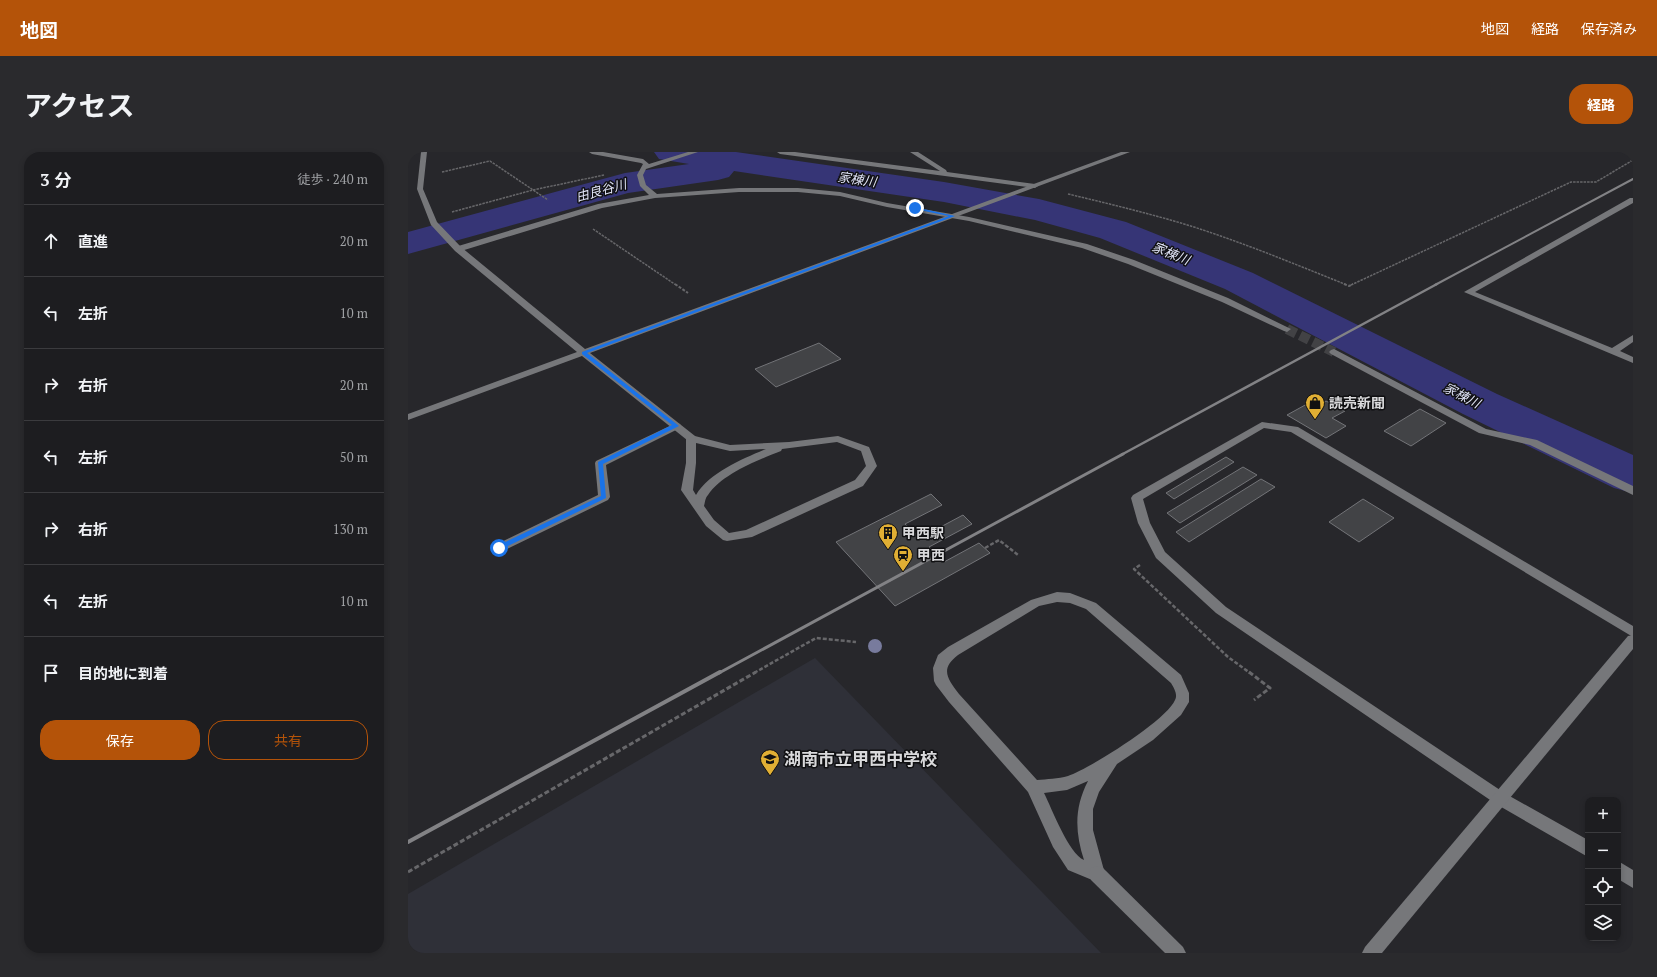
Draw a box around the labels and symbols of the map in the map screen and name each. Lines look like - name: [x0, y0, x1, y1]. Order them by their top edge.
- water label: 家棟川: [836, 167, 880, 191]
- water label: 由良谷川: [574, 174, 630, 205]
- route end: [906, 199, 924, 217]
- water label: 家棟川: [1150, 237, 1194, 269]
- water label: 家棟川: [1441, 378, 1485, 413]
- shop icon: 読売新聞: [1304, 392, 1326, 420]
- place label: 読売新聞: [1329, 393, 1385, 412]
- building icon: 甲西駅: [877, 522, 899, 550]
- place label: 甲西駅: [902, 523, 944, 542]
- route start: [490, 539, 508, 557]
- station icon: 甲西: [892, 544, 914, 572]
- place label: 甲西: [917, 545, 945, 564]
- place label: 湖南市立甲西中学校: [784, 747, 937, 770]
- school or university icon: 湖南市立甲西中学校: [759, 748, 781, 776]

